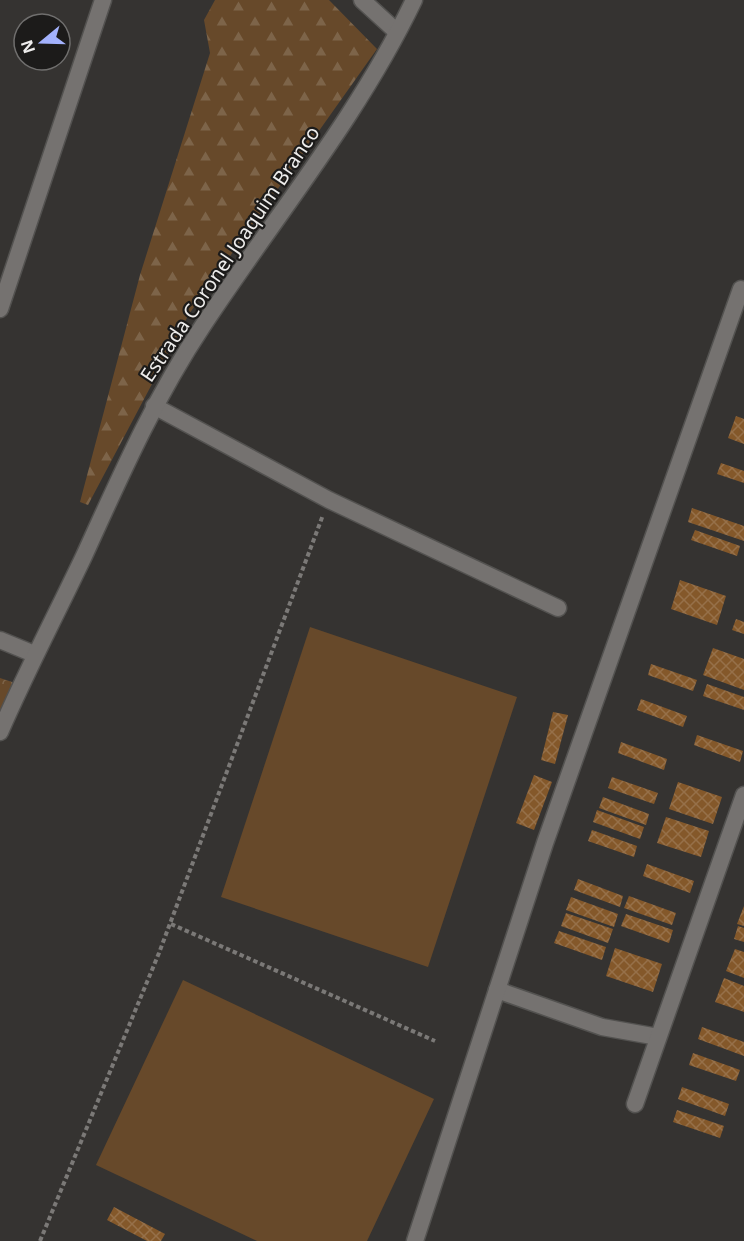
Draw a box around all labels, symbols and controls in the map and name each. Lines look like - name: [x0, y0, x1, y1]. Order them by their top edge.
- north arrow: [12, 12, 72, 72]
- text: N: [15, 37, 40, 57]
- street label: Estrada Coronel Joaquim Branco: [134, 121, 326, 387]

